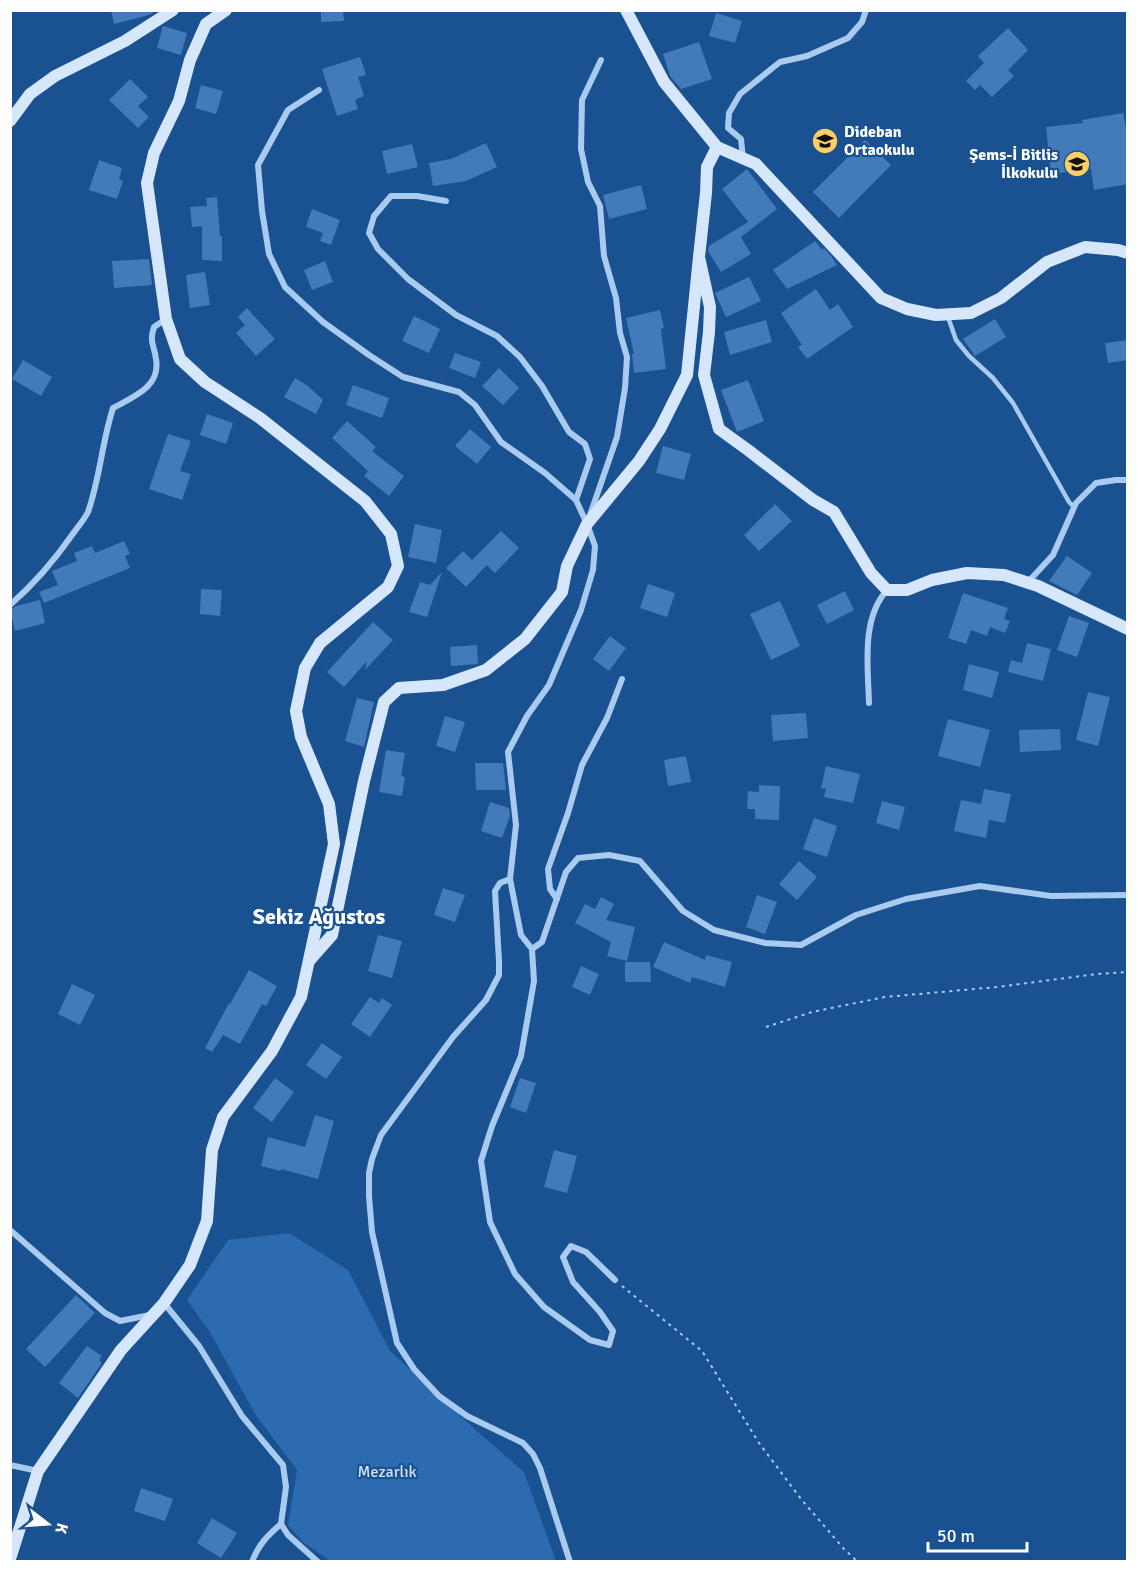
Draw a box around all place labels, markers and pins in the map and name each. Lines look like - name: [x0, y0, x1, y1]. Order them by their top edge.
- place label: Dideban Ortaokulu: [844, 122, 915, 160]
- school or university icon: Dideban Ortaokulu: [810, 126, 840, 156]
- place label: Şems-İ Bitlis İlkokulu: [969, 145, 1058, 183]
- school or university icon: Şems-İ Bitlis İlkokulu: [1062, 149, 1092, 179]

